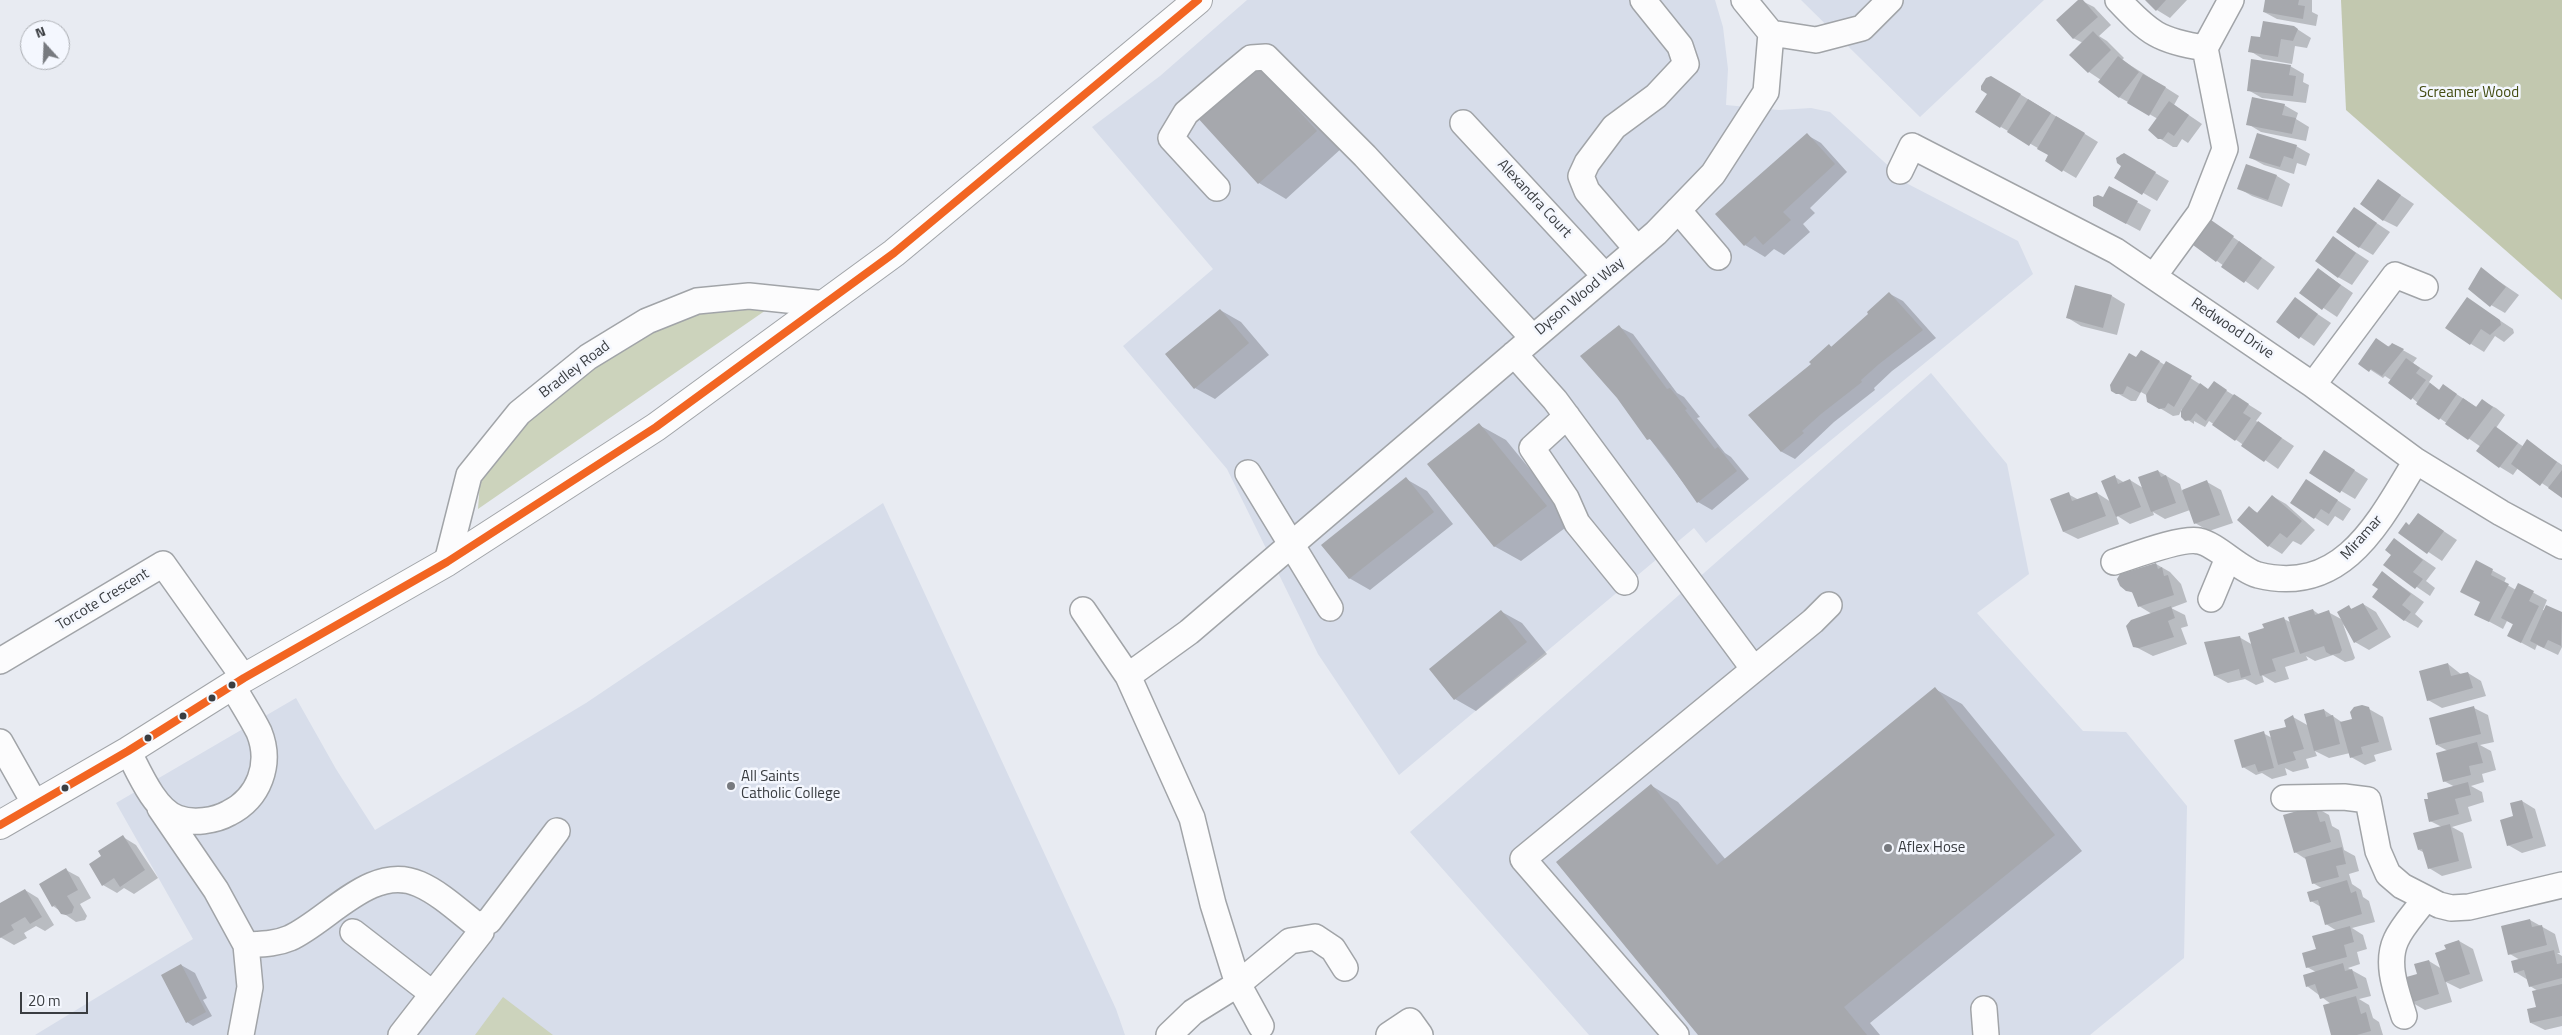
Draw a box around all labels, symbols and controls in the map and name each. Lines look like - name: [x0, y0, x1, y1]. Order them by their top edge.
- north arrow: [20, 20, 70, 70]
- text: N: [32, 20, 48, 43]
- park label: Screamer Wood: [2419, 84, 2519, 102]
- street label: Alexandra Court: [1493, 156, 1575, 242]
- street label: Dyson Wood Way: [1532, 254, 1628, 340]
- street label: Redwood Drive: [2187, 295, 2277, 363]
- street label: Bradley Road: [536, 338, 614, 402]
- street label: Miramar: [2337, 512, 2387, 564]
- street label: Torcote Crescent: [53, 565, 153, 635]
- unlabelled marker: [227, 680, 237, 690]
- unlabelled marker: [207, 693, 217, 703]
- unlabelled marker: [178, 711, 188, 721]
- unlabelled marker: [143, 733, 153, 743]
- place label: All Saints Catholic College: [741, 768, 840, 803]
- marker: All Saints Catholic College: [725, 780, 737, 792]
- unlabelled marker: [60, 783, 70, 793]
- place label: Aflex Hose: [1898, 839, 1965, 857]
- marker: Aflex Hose: [1882, 842, 1894, 854]
- scale bar: [22, 982, 90, 1014]
- text: 20 m: [28, 989, 61, 1012]

